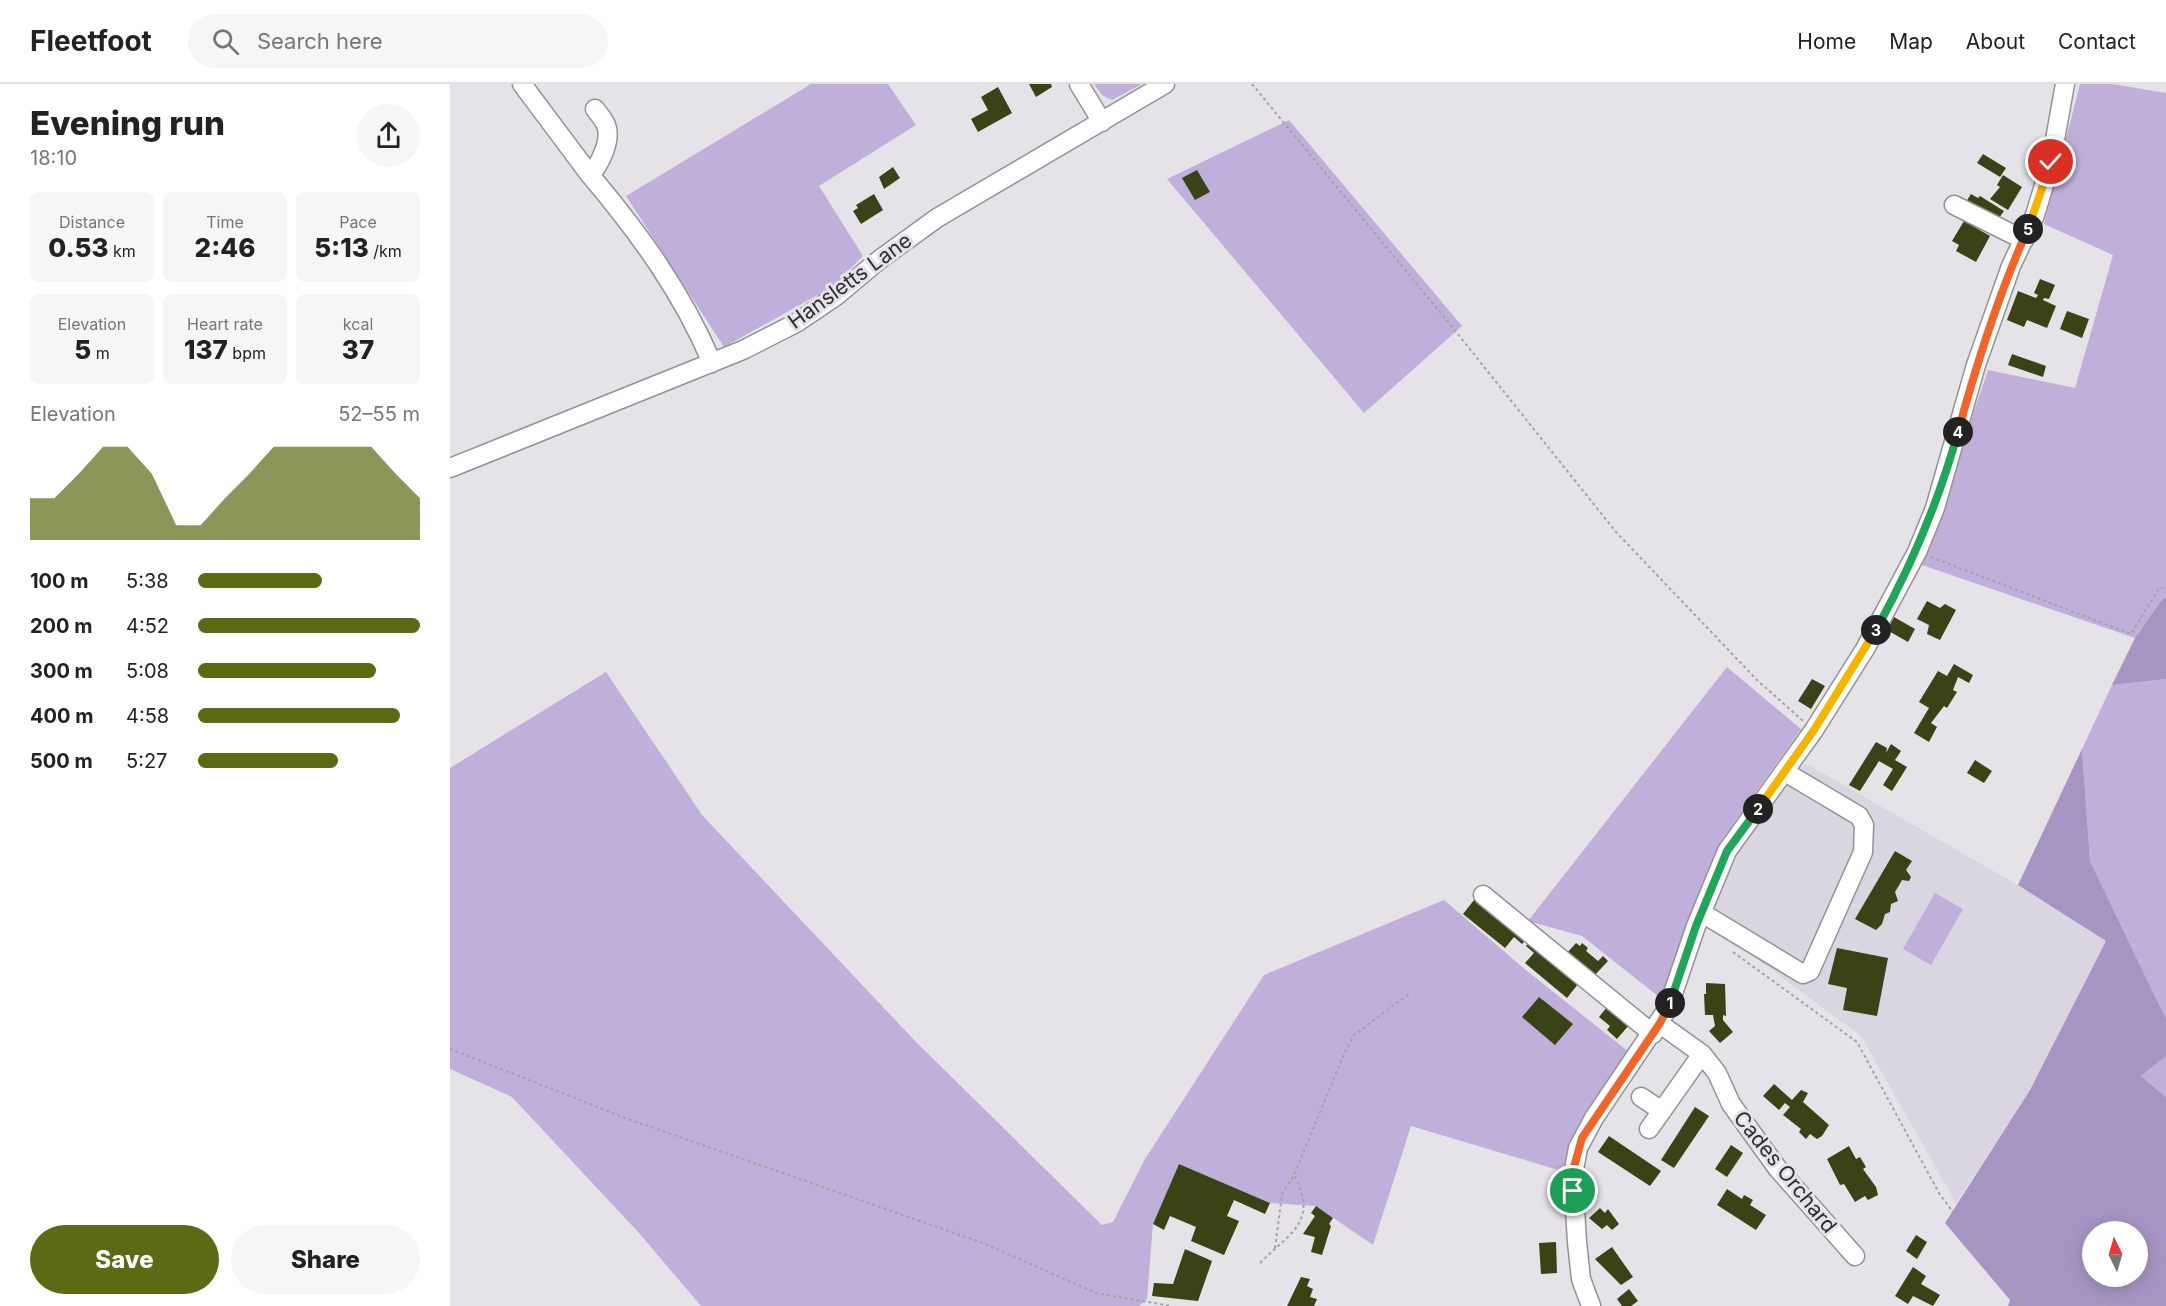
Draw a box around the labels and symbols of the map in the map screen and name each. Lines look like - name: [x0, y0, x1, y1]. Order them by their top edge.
- pin: [2025, 136, 2076, 187]
- pin: 5: [2013, 214, 2043, 244]
- street label: Hansletts Lane: [783, 227, 916, 334]
- pin: 4: [1943, 417, 1973, 447]
- pin: 3: [1861, 615, 1891, 645]
- pin: 2: [1743, 794, 1773, 824]
- pin: 1: [1655, 988, 1685, 1018]
- street label: Cades Orchard: [1729, 1106, 1842, 1238]
- pin: [1547, 1165, 1598, 1216]
- north arrow: [2082, 1221, 2148, 1287]

